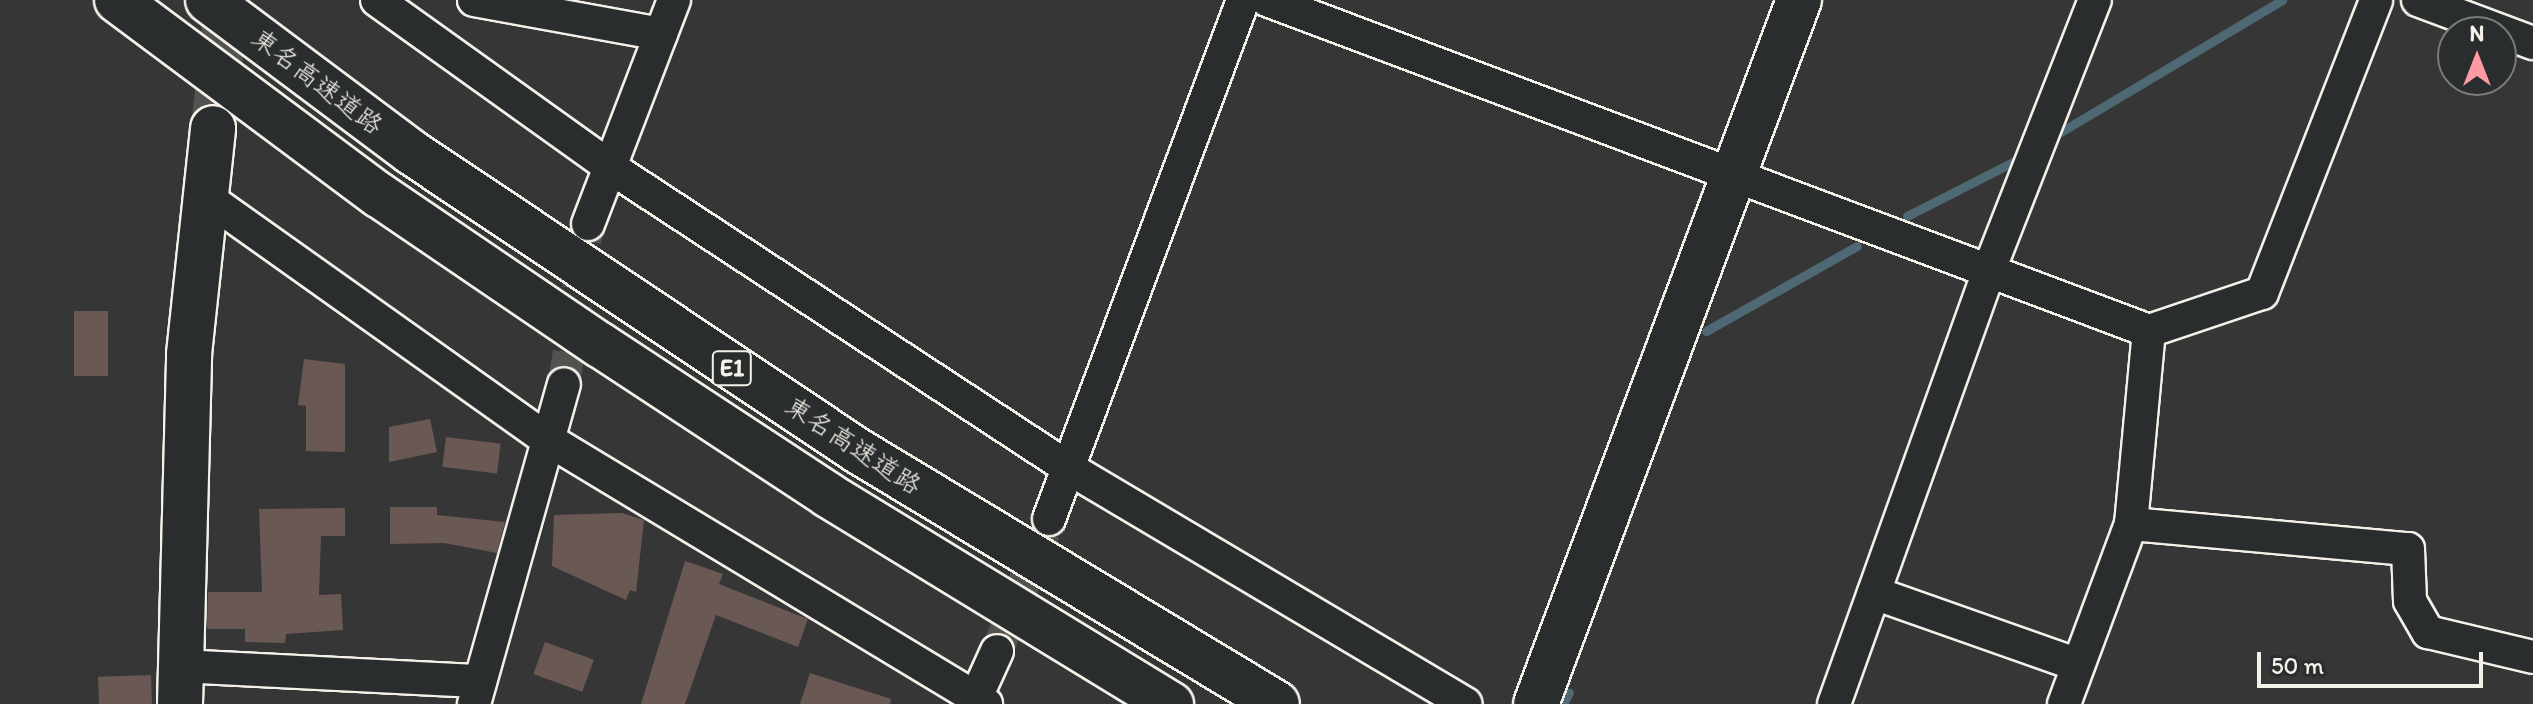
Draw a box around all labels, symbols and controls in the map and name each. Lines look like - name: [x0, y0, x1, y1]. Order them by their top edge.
- north arrow: [2437, 16, 2517, 96]
- text: N: [2470, 20, 2484, 47]
- street label: 東名高速道路: [245, 23, 389, 141]
- road number: E1: [710, 348, 754, 388]
- street label: 東名高速道路: [779, 390, 927, 502]
- scale bar: [2261, 636, 2487, 686]
- text: 50 m: [2271, 651, 2324, 680]

